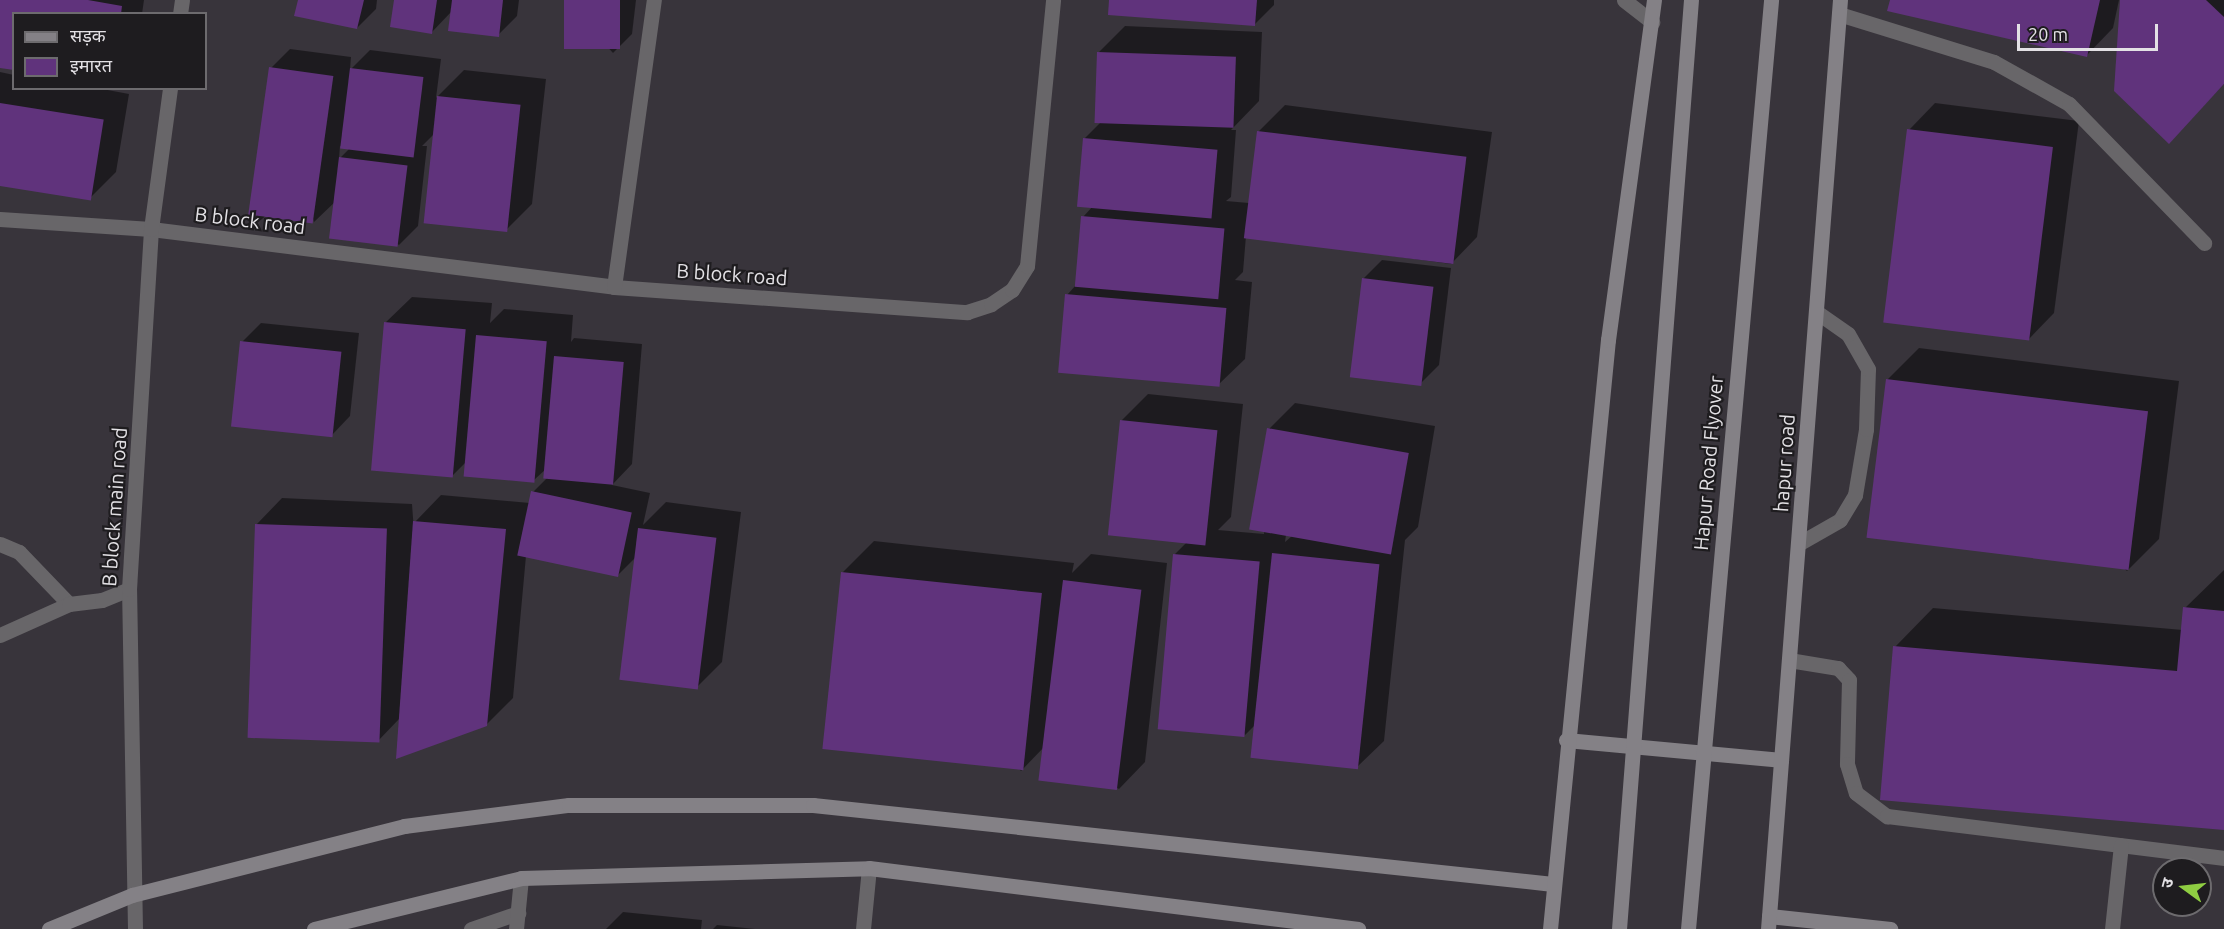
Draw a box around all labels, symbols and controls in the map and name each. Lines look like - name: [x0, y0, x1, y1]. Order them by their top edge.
- legend: [12, 12, 207, 90]
- scale bar: [2020, 12, 2161, 50]
- text: 20 m: [2028, 24, 2068, 44]
- text: सड़क: [70, 25, 106, 45]
- text: इमारत: [70, 55, 112, 75]
- street label: B block road: [193, 201, 307, 239]
- street label: B block road: [676, 258, 788, 290]
- street label: Hapur Road Flyover: [1688, 375, 1728, 551]
- street label: hapur road: [1769, 413, 1799, 513]
- street label: B block main road: [96, 427, 132, 587]
- north arrow: [2152, 857, 2212, 917]
- text: उ: [2157, 876, 2176, 890]

